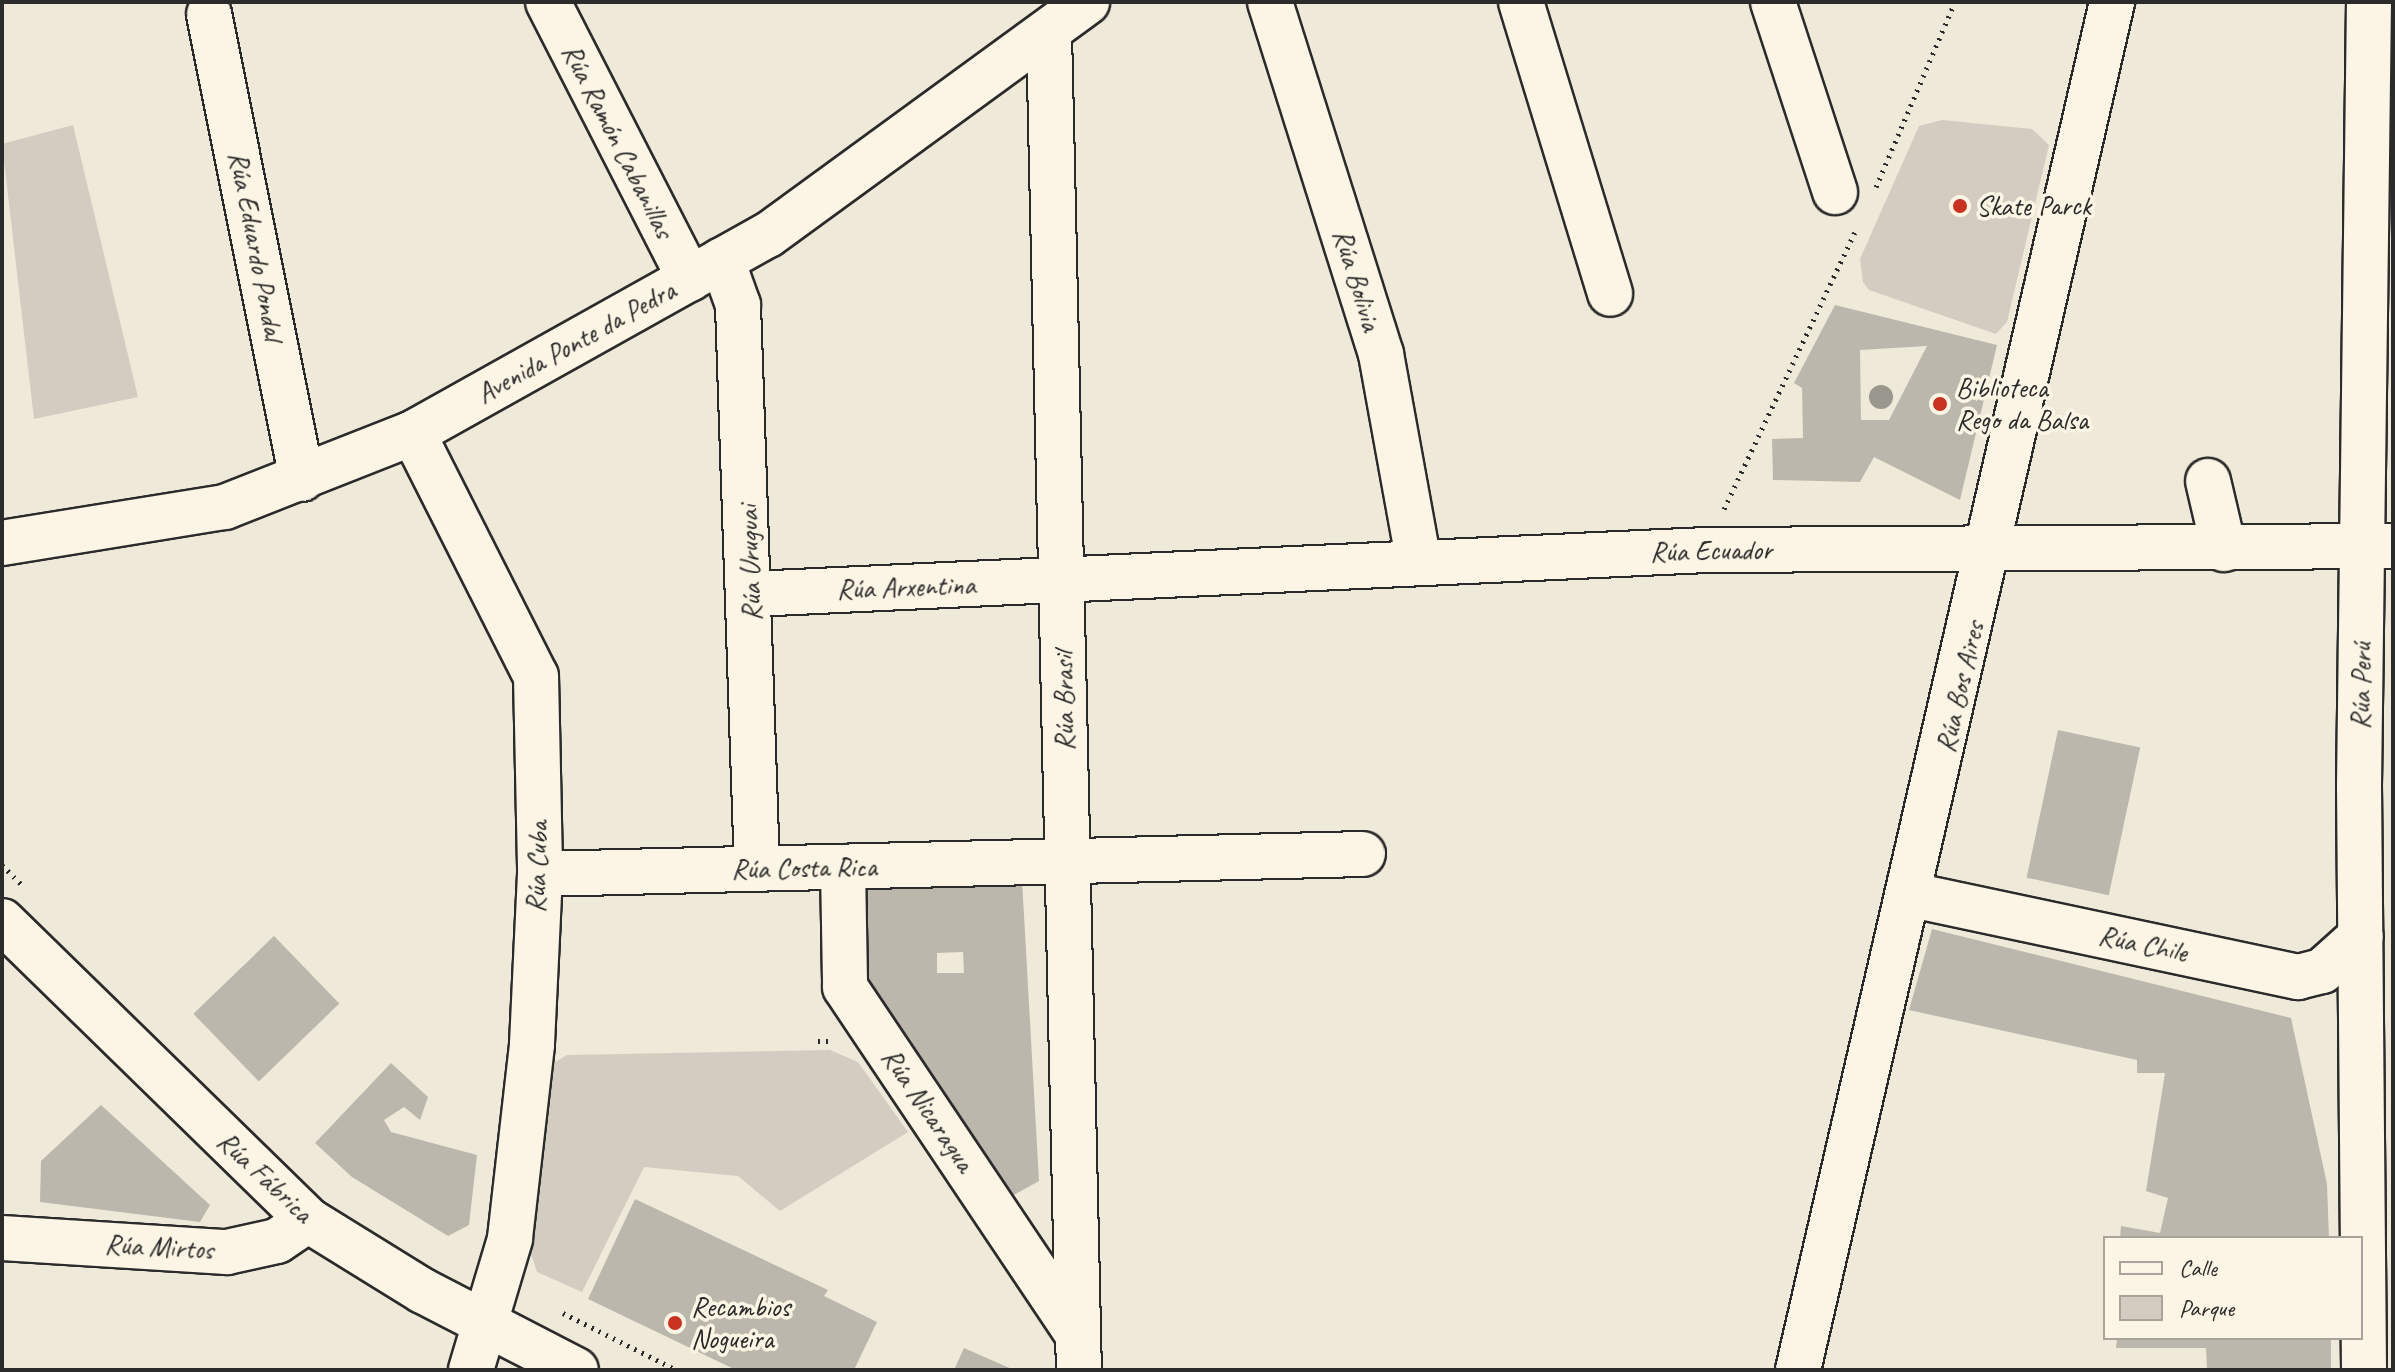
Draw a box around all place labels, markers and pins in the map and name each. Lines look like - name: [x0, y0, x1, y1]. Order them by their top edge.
- place label: Skate Parck: [1976, 189, 2092, 223]
- marker: Skate Parck: [1951, 197, 1969, 215]
- place label: Biblioteca Rego da Balsa: [1956, 371, 2089, 437]
- marker: Biblioteca Rego da Balsa: [1931, 395, 1949, 413]
- place label: Recambios Nogueira: [691, 1290, 790, 1356]
- marker: Recambios Nogueira: [666, 1314, 684, 1332]

